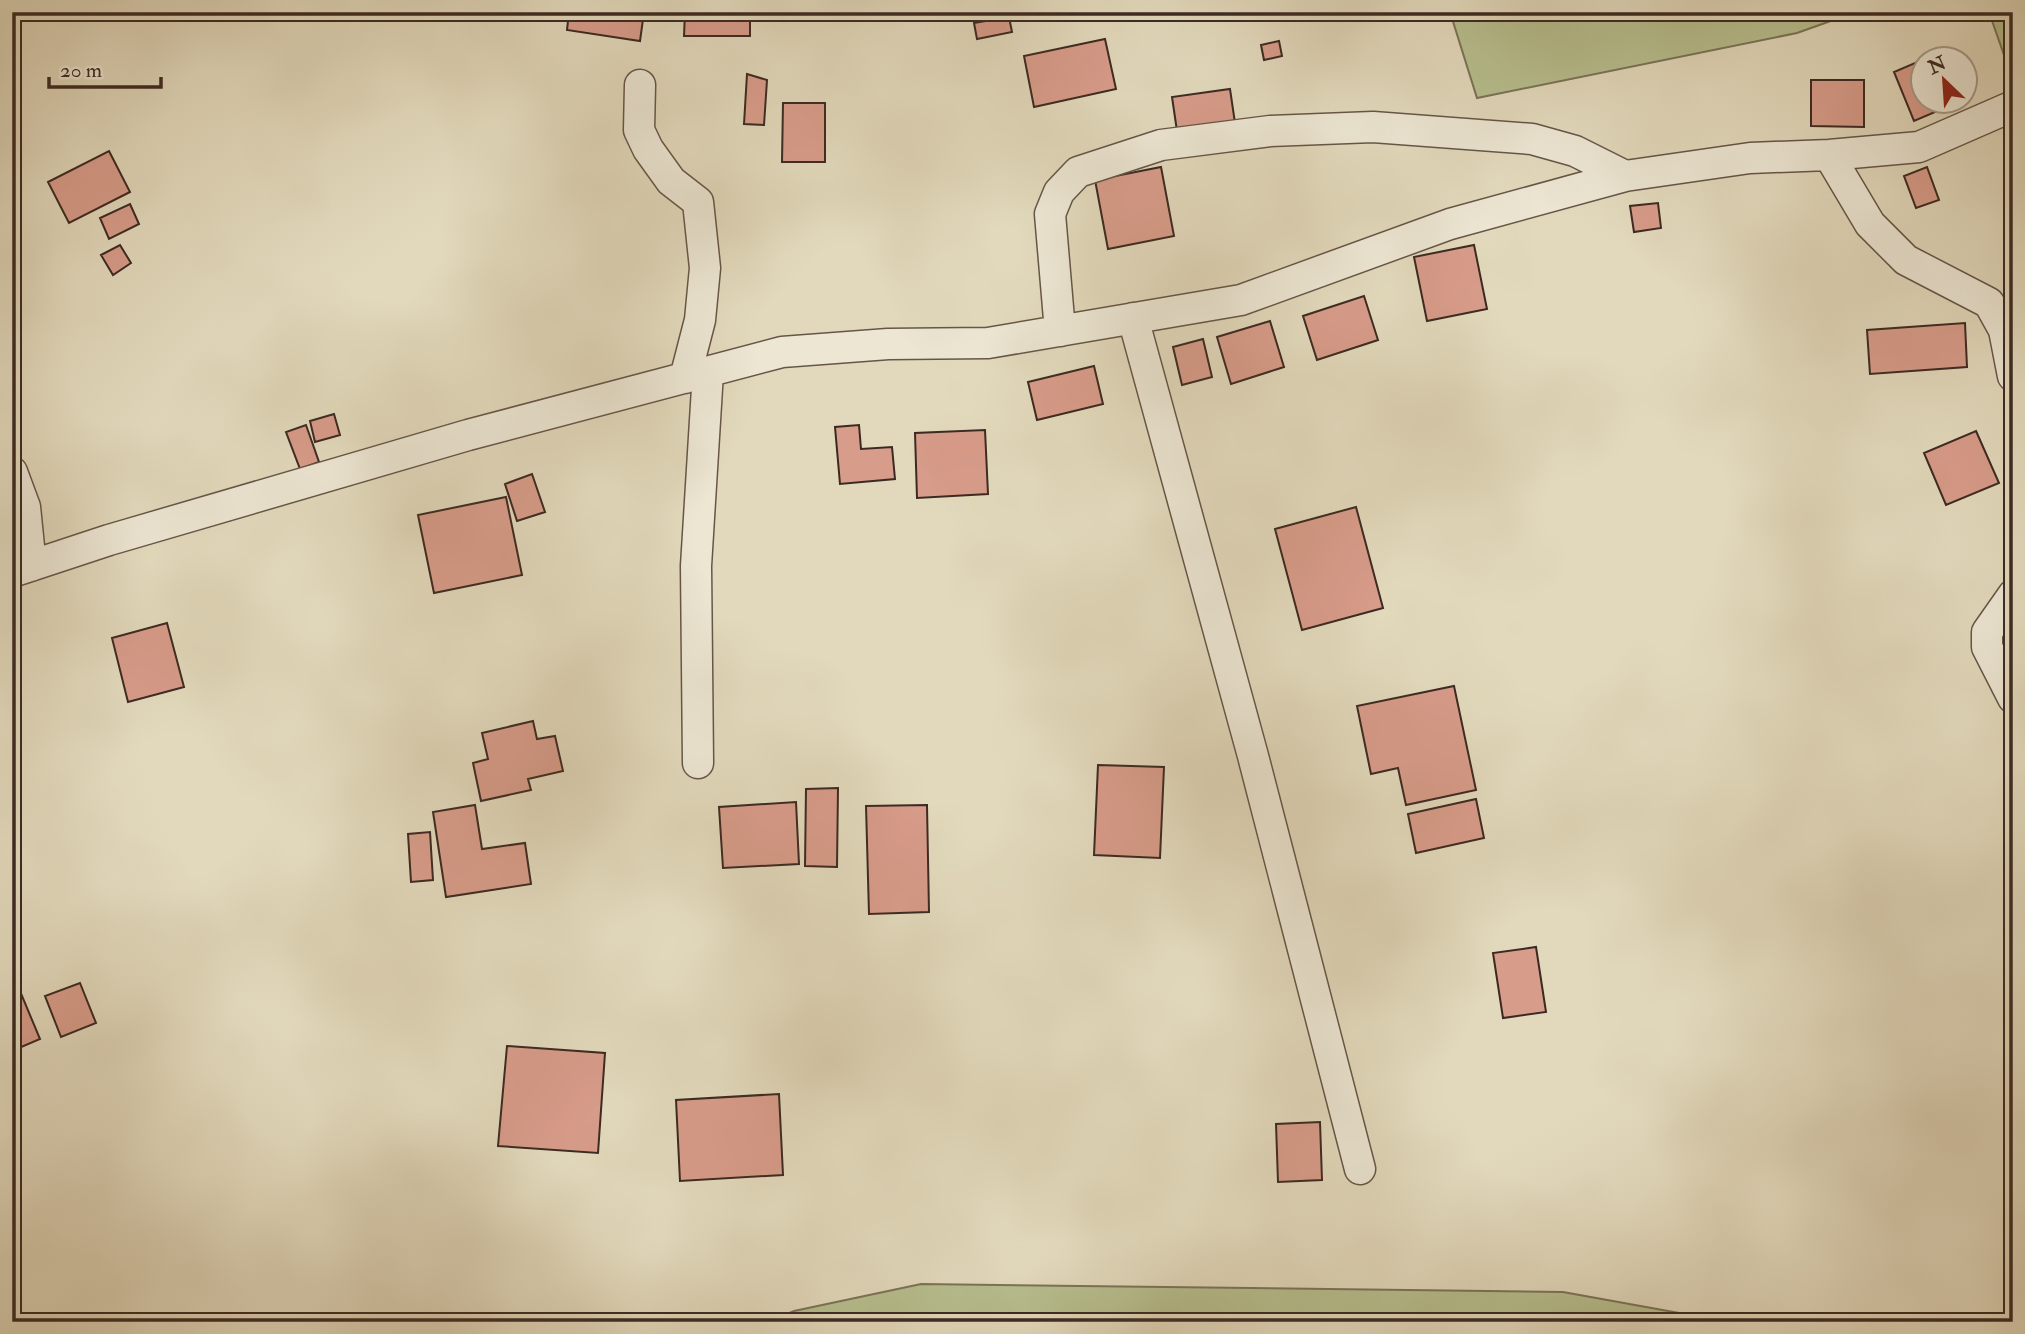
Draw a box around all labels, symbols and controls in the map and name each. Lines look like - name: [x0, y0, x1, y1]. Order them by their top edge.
- scale bar: [49, 46, 161, 90]
- north arrow: [1910, 46, 1980, 116]
- text: N: [1924, 51, 1951, 80]
- text: 20 m: [60, 57, 102, 84]

